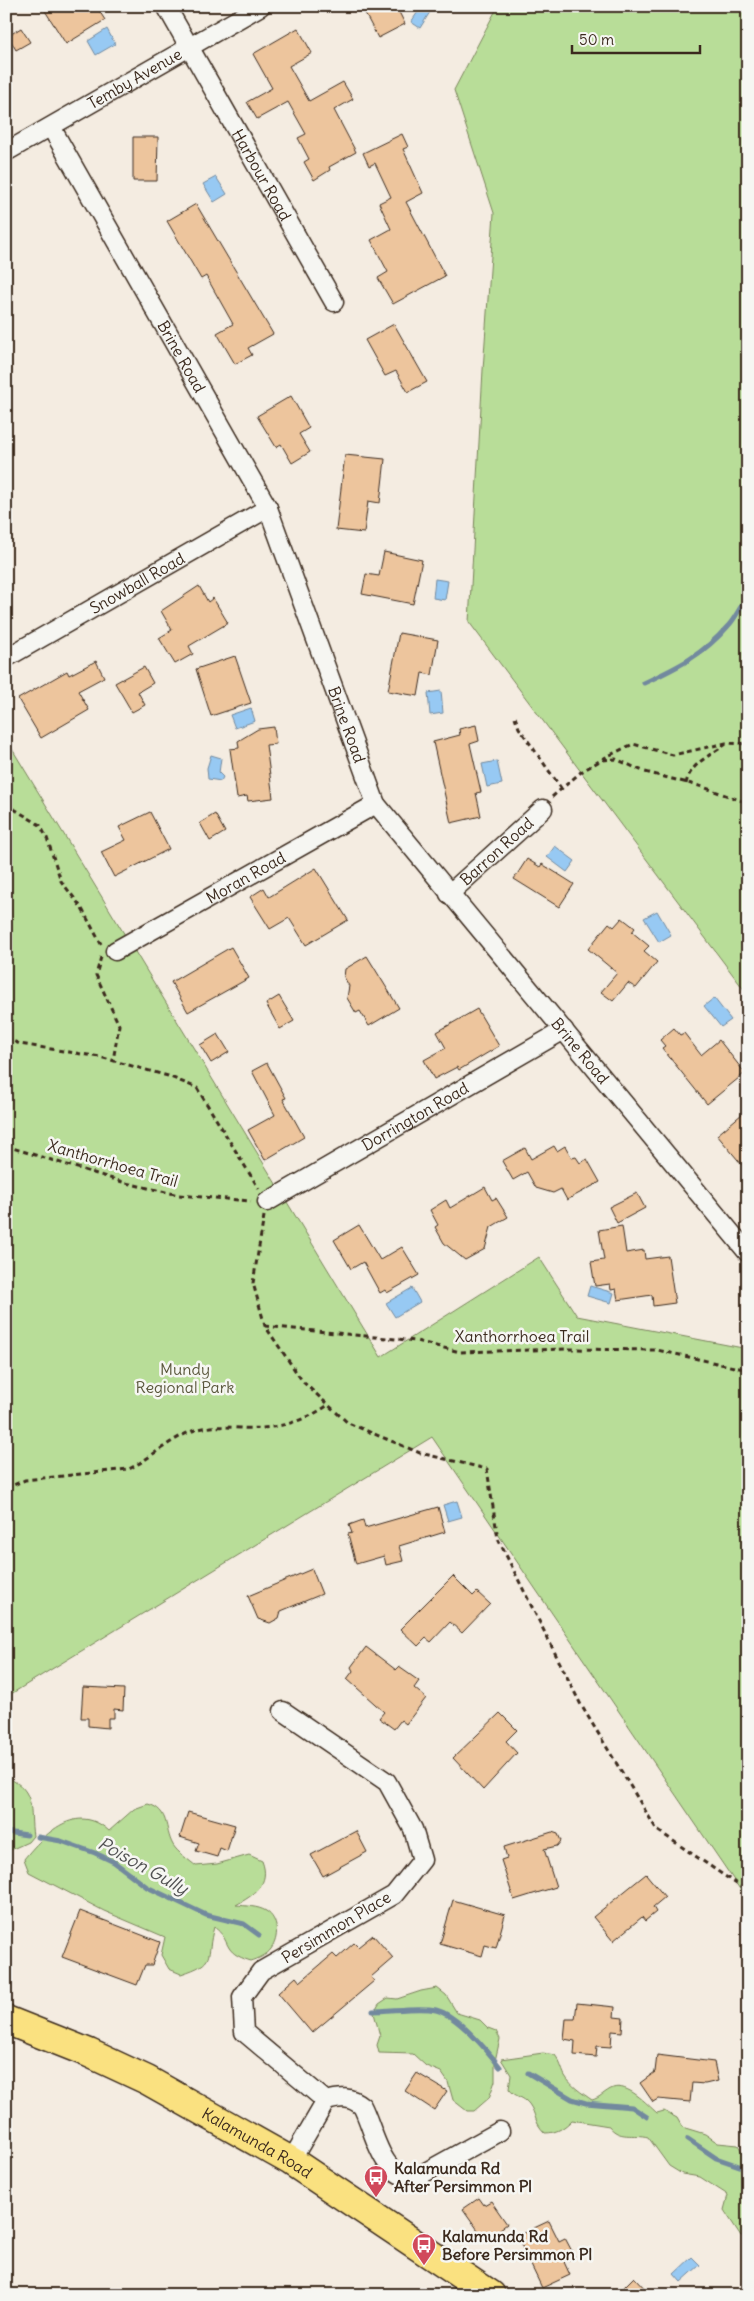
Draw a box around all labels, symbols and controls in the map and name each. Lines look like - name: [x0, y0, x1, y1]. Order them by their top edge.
- scale bar: [572, 22, 699, 54]
- text: 50 m: [579, 30, 614, 49]
- street label: Temby Avenue: [84, 44, 185, 113]
- street label: Harbour Road: [228, 125, 296, 224]
- street label: Brine Road: [153, 317, 210, 396]
- street label: Snowball Road: [86, 548, 188, 618]
- street label: Brine Road: [324, 684, 370, 766]
- street label: Barron Road: [456, 813, 537, 889]
- street label: Moran Road: [202, 847, 289, 908]
- street label: Brine Road: [547, 1014, 614, 1088]
- street label: Dorrington Road: [358, 1078, 472, 1155]
- street label: Xanthorrhoea Trail: [46, 1135, 180, 1191]
- street label: Xanthorrhoea Trail: [455, 1326, 589, 1346]
- park label: Mundy Regional Park: [136, 1359, 234, 1397]
- water label: Poison Gully: [94, 1831, 194, 1901]
- street label: Persimmon Place: [278, 1887, 394, 1967]
- street label: Kalamunda Road: [198, 2103, 316, 2182]
- place label: Kalamunda Rd After Persimmon Pl: [394, 2158, 532, 2196]
- bus stop icon: Kalamunda Rd After Persimmon Pl: [363, 2164, 389, 2198]
- place label: Kalamunda Rd Before Persimmon Pl: [442, 2226, 592, 2264]
- bus stop icon: Kalamunda Rd Before Persimmon Pl: [411, 2232, 437, 2266]

